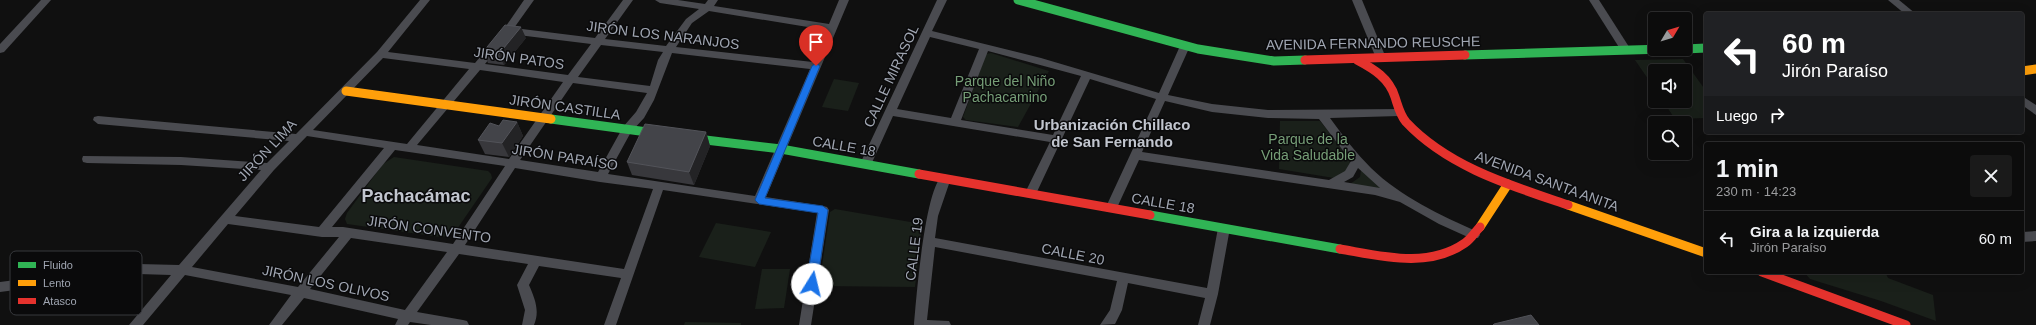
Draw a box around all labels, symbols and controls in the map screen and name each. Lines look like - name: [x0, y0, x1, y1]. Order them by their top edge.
- north arrow: [1648, 12, 1692, 56]
- map controls: [1648, 12, 1692, 160]
- street label: JIRÓN LOS NARANJOS: [586, 18, 740, 52]
- street label: CALLE MIRASOL: [860, 22, 922, 130]
- pin: [799, 25, 833, 66]
- icon: left: [1716, 28, 1768, 80]
- text: 60 m: [1782, 28, 1846, 59]
- icon: arrive: [805, 31, 827, 53]
- street label: AVENIDA FERNANDO REUSCHE: [1266, 33, 1480, 53]
- street label: JIRÓN PATOS: [473, 44, 565, 72]
- text: Jirón Paraíso: [1782, 61, 1888, 81]
- button: sound: [1648, 64, 1692, 108]
- park label: Parque del Niño Pachacamino: [955, 73, 1055, 105]
- street label: JIRÓN CASTILLA: [508, 91, 622, 123]
- icon: right: [1766, 104, 1788, 126]
- text: Luego: [1716, 107, 1758, 124]
- street label: JIRÓN LIMA: [234, 115, 300, 184]
- district label: Urbanización Chillaco de San Fernando: [1034, 116, 1190, 150]
- button: search: [1648, 116, 1692, 160]
- park label: Parque de la Vida Saludable: [1261, 131, 1355, 163]
- street label: CALLE 18: [811, 133, 877, 159]
- street label: JIRÓN PARAÍSO: [511, 141, 619, 173]
- street label: AVENIDA SANTA ANITA: [1473, 148, 1622, 215]
- text: 1 min: [1716, 155, 1779, 182]
- button: close: [1970, 155, 2012, 197]
- text: 230 m · 14:23: [1716, 184, 1796, 199]
- district label: Pachacámac: [361, 186, 471, 206]
- street label: CALLE 18: [1130, 190, 1196, 216]
- street label: JIRÓN CONVENTO: [366, 212, 492, 246]
- street label: CALLE 19: [902, 216, 926, 282]
- text: Gira a la izquierda: [1750, 223, 1879, 240]
- icon: left: [1716, 228, 1738, 250]
- text: 60 m: [1979, 230, 2012, 247]
- street label: CALLE 20: [1040, 240, 1106, 268]
- text: Jirón Paraíso: [1750, 240, 1827, 255]
- legend: [10, 251, 142, 315]
- text: Fluido: [43, 259, 73, 271]
- street label: JIRÓN LOS OLIVOS: [261, 262, 391, 304]
- position arrow: [791, 263, 833, 305]
- text: Lento: [43, 277, 71, 289]
- text: Atasco: [43, 295, 77, 307]

